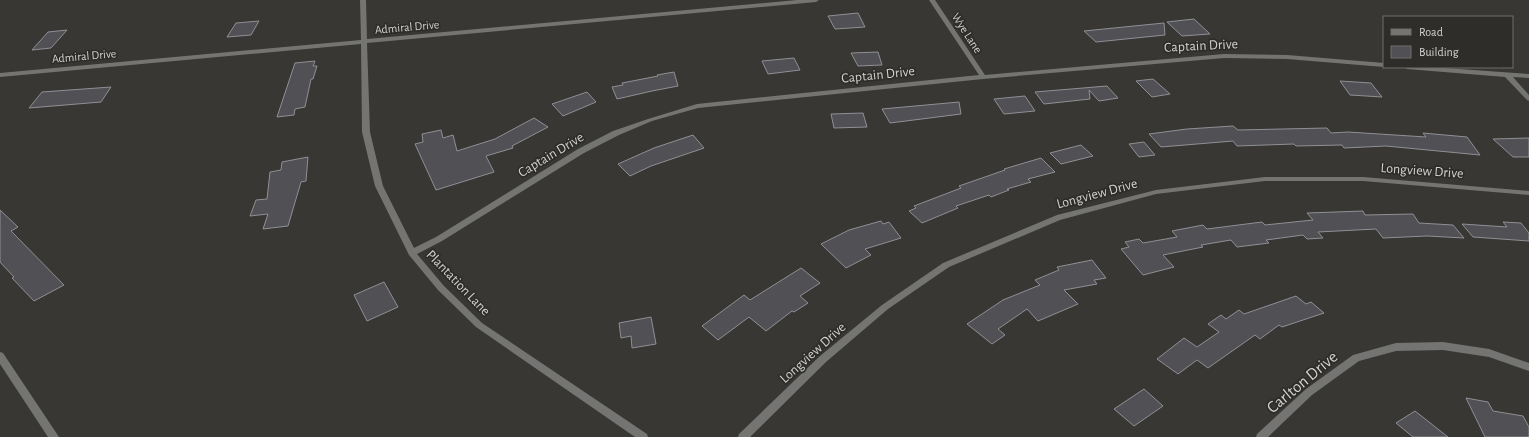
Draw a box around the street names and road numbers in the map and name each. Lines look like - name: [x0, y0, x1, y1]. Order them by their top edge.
- street label: Wye Lane: [949, 11, 984, 56]
- street label: Admiral Drive: [374, 18, 440, 36]
- street label: Captain Drive: [1164, 37, 1238, 55]
- street label: Admiral Drive: [51, 47, 117, 65]
- street label: Captain Drive: [841, 64, 915, 86]
- street label: Captain Drive: [516, 130, 586, 180]
- street label: Longview Drive: [1380, 161, 1464, 181]
- street label: Longview Drive: [1055, 176, 1139, 212]
- street label: Plantation Lane: [423, 247, 493, 319]
- street label: Longview Drive: [777, 320, 849, 386]
- street label: Carlton Drive: [1263, 348, 1341, 416]

